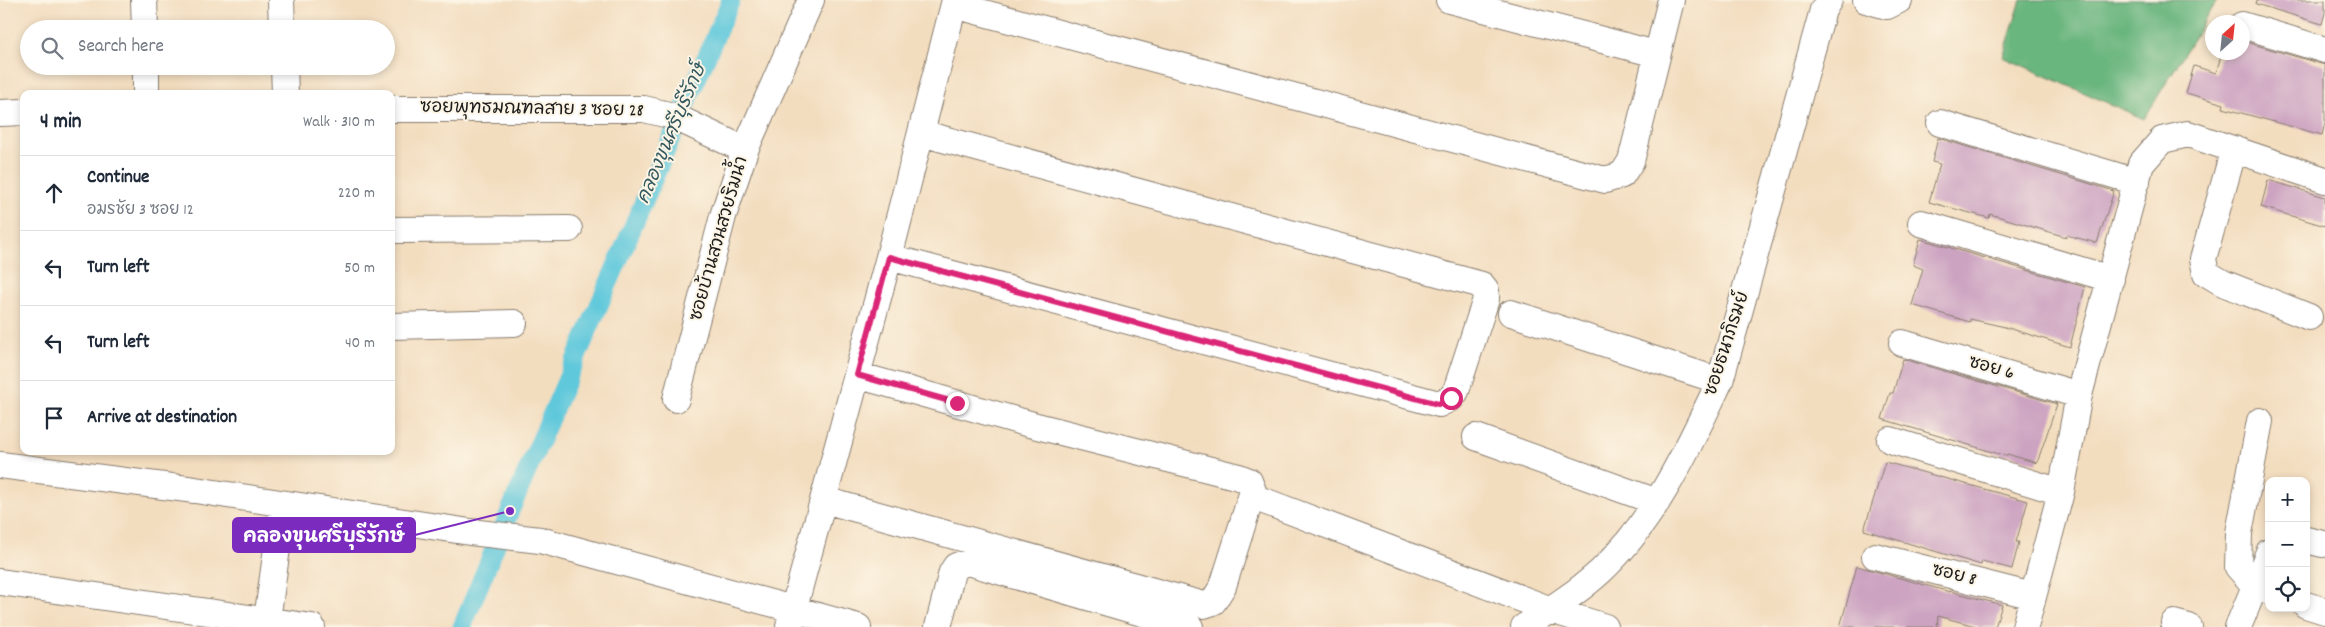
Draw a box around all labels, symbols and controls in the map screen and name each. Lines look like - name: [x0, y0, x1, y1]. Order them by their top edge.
- north arrow: [2205, 15, 2250, 60]
- search box: [20, 20, 395, 75]
- icon: search: [38, 34, 66, 62]
- text: Search here: [78, 34, 164, 61]
- water label: คลองขุนศรีบุรีรักษ์: [629, 56, 716, 208]
- street label: ซอยพุทธมณฑลสาย 3 ซอย 28: [420, 96, 644, 124]
- text: 4 min: [40, 108, 82, 138]
- text: Walk · 310 m: [303, 111, 375, 134]
- street label: ซอยบ้านสวนสวยริมน้ำ: [678, 152, 755, 324]
- text: Continue: [87, 165, 149, 192]
- icon: ahead: [40, 179, 68, 207]
- text: 220 m: [338, 182, 375, 205]
- text: อมรชัย 3 ซอย 12: [87, 199, 194, 222]
- icon: left: [40, 254, 68, 282]
- text: Turn left: [87, 255, 150, 282]
- text: 50 m: [344, 257, 375, 280]
- street label: ซอยธนาภิรมย์: [1696, 287, 1757, 400]
- icon: left: [40, 329, 68, 357]
- text: Turn left: [87, 330, 150, 357]
- text: 40 m: [345, 332, 375, 355]
- street label: ซอย 6: [1965, 351, 2017, 387]
- route start: [1440, 387, 1463, 410]
- route end: [946, 392, 969, 415]
- icon: arrive: [40, 404, 68, 432]
- text: Arrive at destination: [87, 405, 237, 432]
- map controls: [2265, 477, 2310, 612]
- button: +: [2265, 477, 2310, 522]
- callout: คลองขุนศรีบุรีรักษ์: [233, 518, 415, 552]
- text: คลองขุนศรีบุรีรักษ์: [243, 522, 406, 552]
- button: −: [2265, 522, 2310, 567]
- street label: ซอย 8: [1929, 558, 1979, 594]
- button: locate: [2265, 567, 2310, 612]

